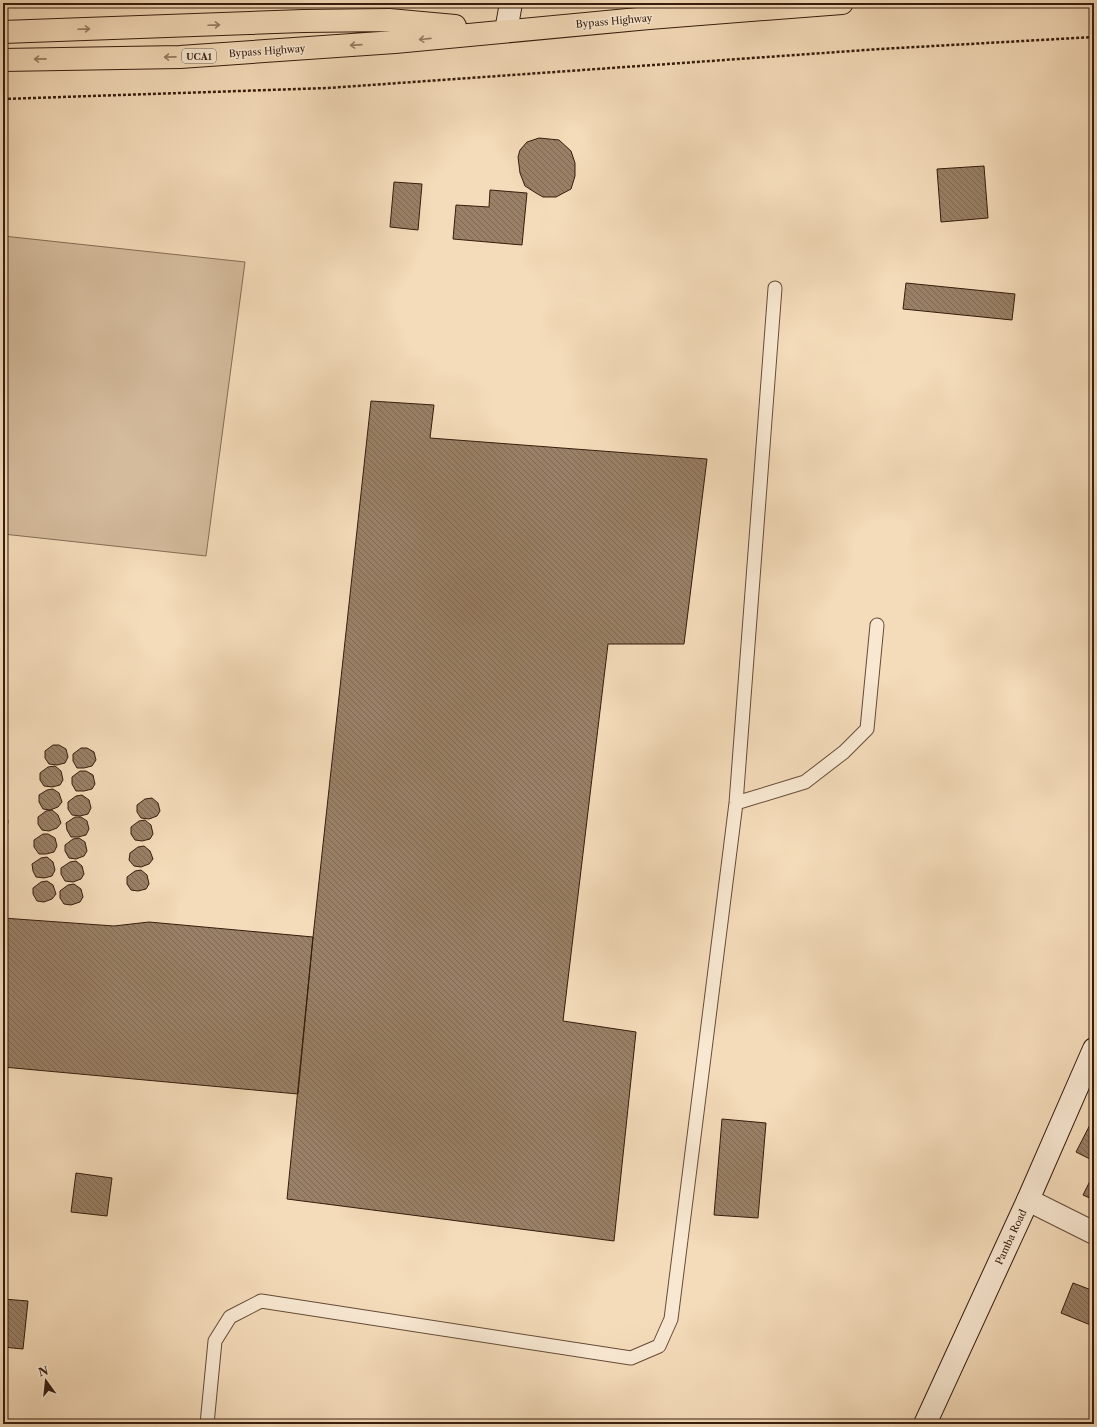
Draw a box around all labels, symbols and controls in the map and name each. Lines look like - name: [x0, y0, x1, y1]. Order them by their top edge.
- street label: Bypass Highway: [575, 11, 653, 31]
- one-way arrow: [207, 21, 220, 28]
- one-way arrow: [77, 26, 90, 33]
- one-way arrow: [419, 35, 432, 43]
- one-way arrow: [350, 41, 363, 48]
- street label: Bypass Highway: [228, 42, 306, 60]
- road number: UCA1: [182, 49, 216, 63]
- one-way arrow: [164, 53, 177, 61]
- one-way arrow: [34, 55, 47, 63]
- street label: Pamba Road: [993, 1207, 1029, 1267]
- north arrow: [26, 1361, 66, 1401]
- text: N: [37, 1363, 50, 1379]

